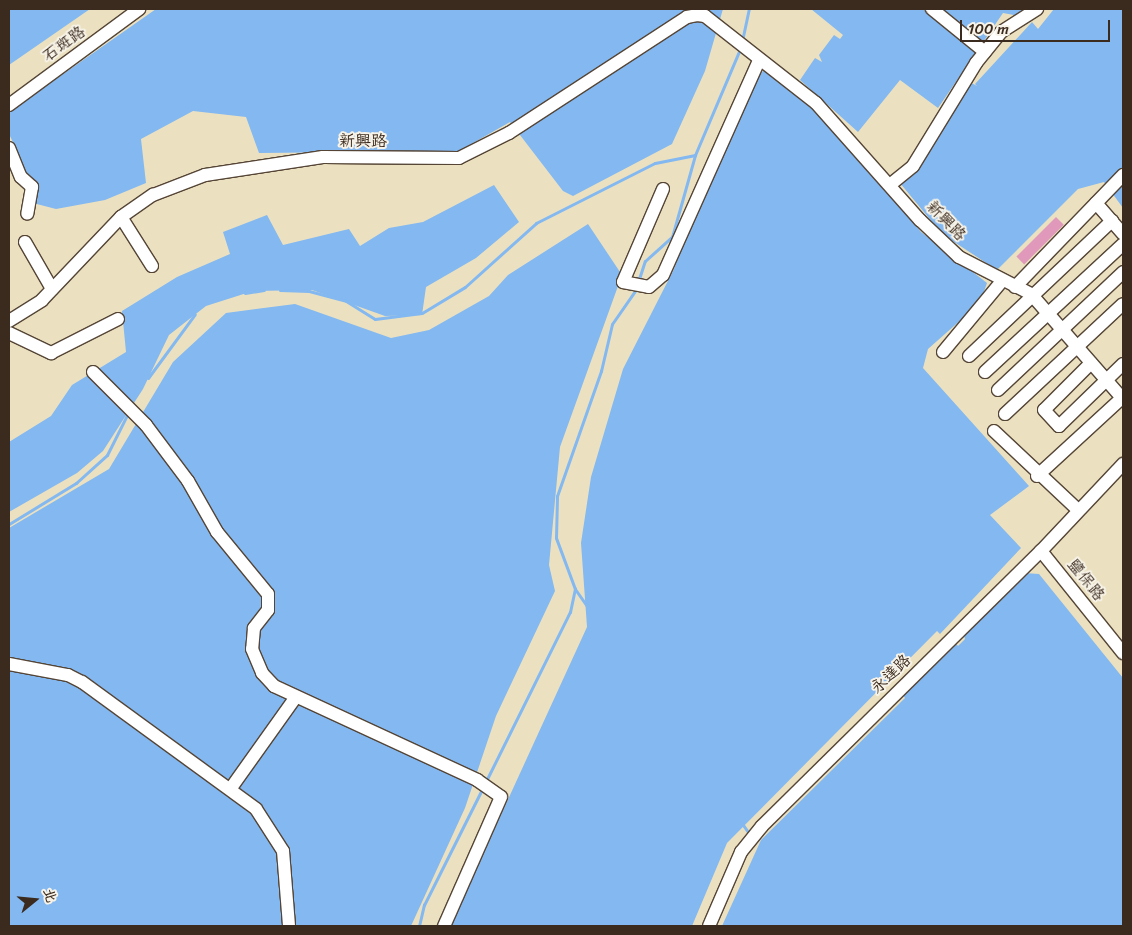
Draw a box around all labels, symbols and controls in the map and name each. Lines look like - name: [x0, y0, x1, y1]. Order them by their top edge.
- scale bar: [962, 10, 1112, 42]
- text: 100 m: [968, 16, 1009, 42]
- street label: 石斑路: [39, 22, 89, 66]
- street label: 新興路: [339, 131, 387, 151]
- street label: 新興路: [922, 197, 970, 245]
- street label: 鹽保路: [1063, 555, 1109, 605]
- street label: 永達路: [867, 650, 915, 698]
- north arrow: [10, 875, 60, 925]
- text: 北: [36, 885, 64, 906]

